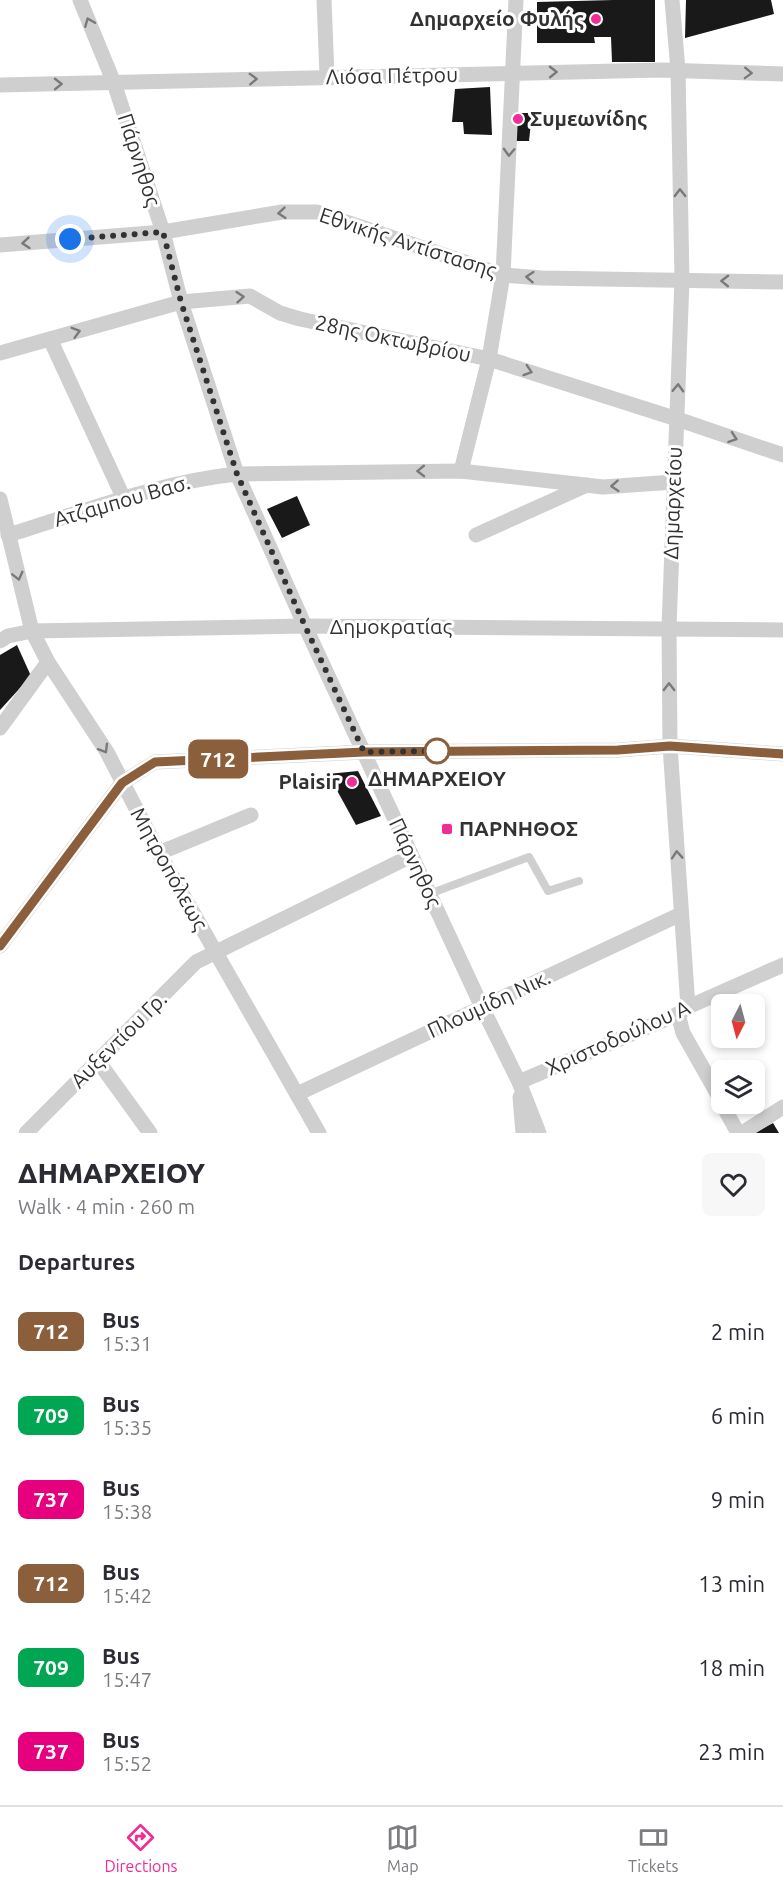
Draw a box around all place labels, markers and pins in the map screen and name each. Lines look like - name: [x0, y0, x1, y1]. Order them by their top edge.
- place label: Δημαρχείο Φυλής: [410, 6, 584, 30]
- marker: Δημαρχείο Φυλής: [589, 12, 603, 26]
- place label: Συμεωνίδης: [530, 106, 647, 130]
- marker: Συμεωνίδης: [511, 112, 525, 126]
- marker: ΔΗΜΑΡΧΕΙΟΥ: [424, 738, 450, 764]
- place label: ΔΗΜΑΡΧΕΙΟΥ: [368, 766, 506, 790]
- place label: Plaisir: [278, 769, 340, 793]
- marker: Plaisir: [345, 775, 359, 789]
- place label: ΠΑΡΝΗΘΟΣ: [459, 816, 578, 840]
- marker: ΠΑΡΝΗΘΟΣ: [440, 822, 454, 836]

